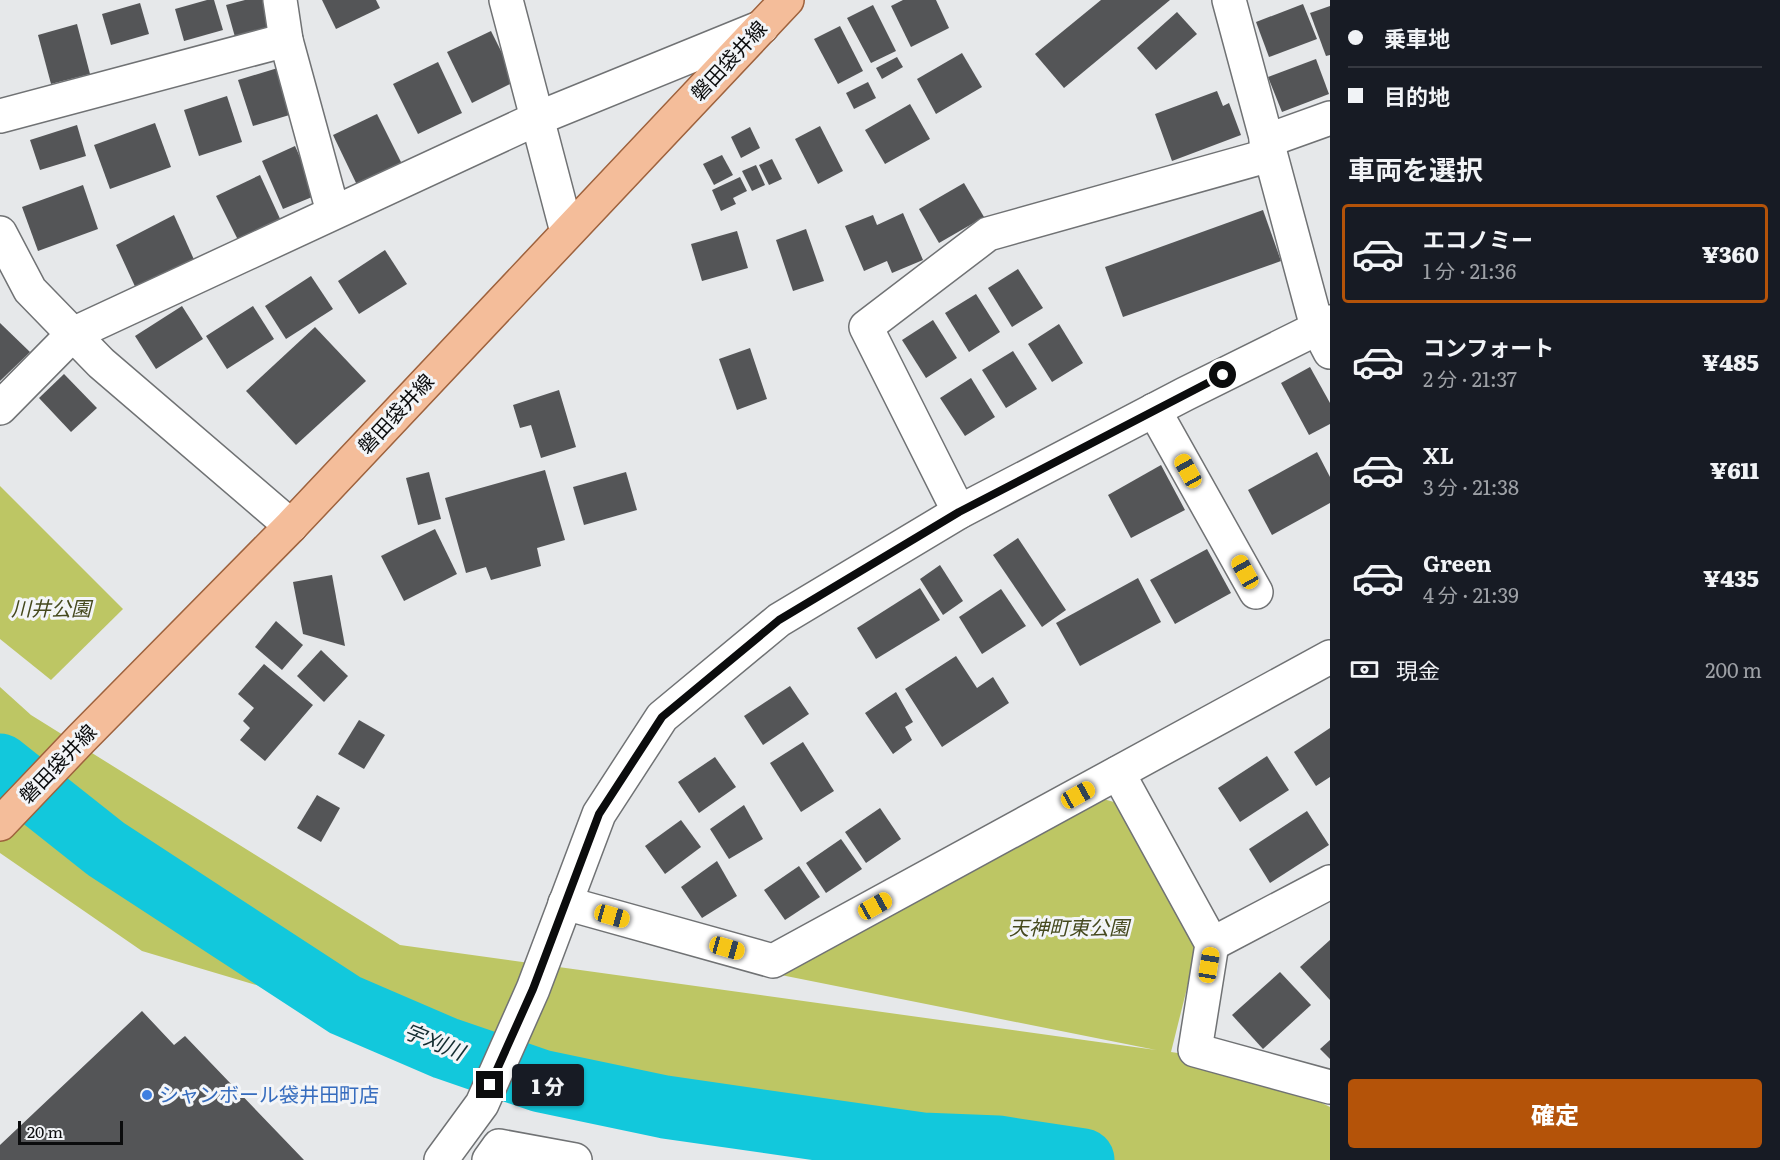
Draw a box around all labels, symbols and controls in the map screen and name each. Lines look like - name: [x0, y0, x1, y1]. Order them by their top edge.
- street label: 磐田袋井線: [682, 13, 773, 106]
- text: 乗車地: [1384, 21, 1450, 54]
- text: 目的地: [1384, 79, 1450, 112]
- text: 車両を選択: [1348, 148, 1483, 188]
- text: エコノミー: [1423, 222, 1533, 255]
- icon: car: [1351, 227, 1405, 281]
- text: ¥360: [1702, 237, 1759, 270]
- text: 1 分 · 21:36: [1423, 255, 1516, 285]
- text: コンフォート: [1423, 330, 1554, 363]
- icon: car: [1351, 335, 1405, 389]
- text: ¥485: [1702, 345, 1759, 378]
- route start: [1209, 361, 1236, 388]
- text: 2 分 · 21:37: [1423, 363, 1517, 393]
- street label: 磐田袋井線: [349, 366, 440, 459]
- text: XL: [1423, 438, 1454, 471]
- icon: car: [1351, 443, 1405, 497]
- car: [1171, 451, 1205, 491]
- text: ¥611: [1710, 453, 1759, 486]
- text: 3 分 · 21:38: [1423, 471, 1519, 501]
- text: Green: [1423, 546, 1492, 579]
- icon: car: [1351, 551, 1405, 605]
- car: [1228, 552, 1262, 592]
- text: ¥435: [1703, 561, 1759, 594]
- text: 4 分 · 21:39: [1423, 579, 1519, 609]
- park label: 川井公園: [11, 592, 94, 622]
- icon: cash: [1348, 653, 1381, 686]
- text: 現金: [1396, 653, 1440, 686]
- text: 200 m: [1705, 654, 1762, 684]
- street label: 磐田袋井線: [11, 716, 102, 809]
- car: [1058, 778, 1098, 812]
- car: [855, 889, 895, 923]
- car: [592, 902, 632, 930]
- park label: 天神町東公園: [1009, 911, 1132, 941]
- car: [707, 934, 747, 962]
- car: [1197, 946, 1221, 984]
- water label: 宇刈川: [400, 1014, 472, 1067]
- callout: 1 分: [511, 1064, 583, 1106]
- text: 1 分: [532, 1070, 564, 1100]
- route end: [476, 1071, 503, 1098]
- place label: シャンボール袋井田町店: [159, 1078, 379, 1108]
- button: 確定: [1348, 1079, 1762, 1148]
- marker: シャンボール袋井田町店: [140, 1088, 154, 1102]
- scale bar: [18, 1118, 123, 1146]
- text: 20 m: [27, 1119, 63, 1143]

